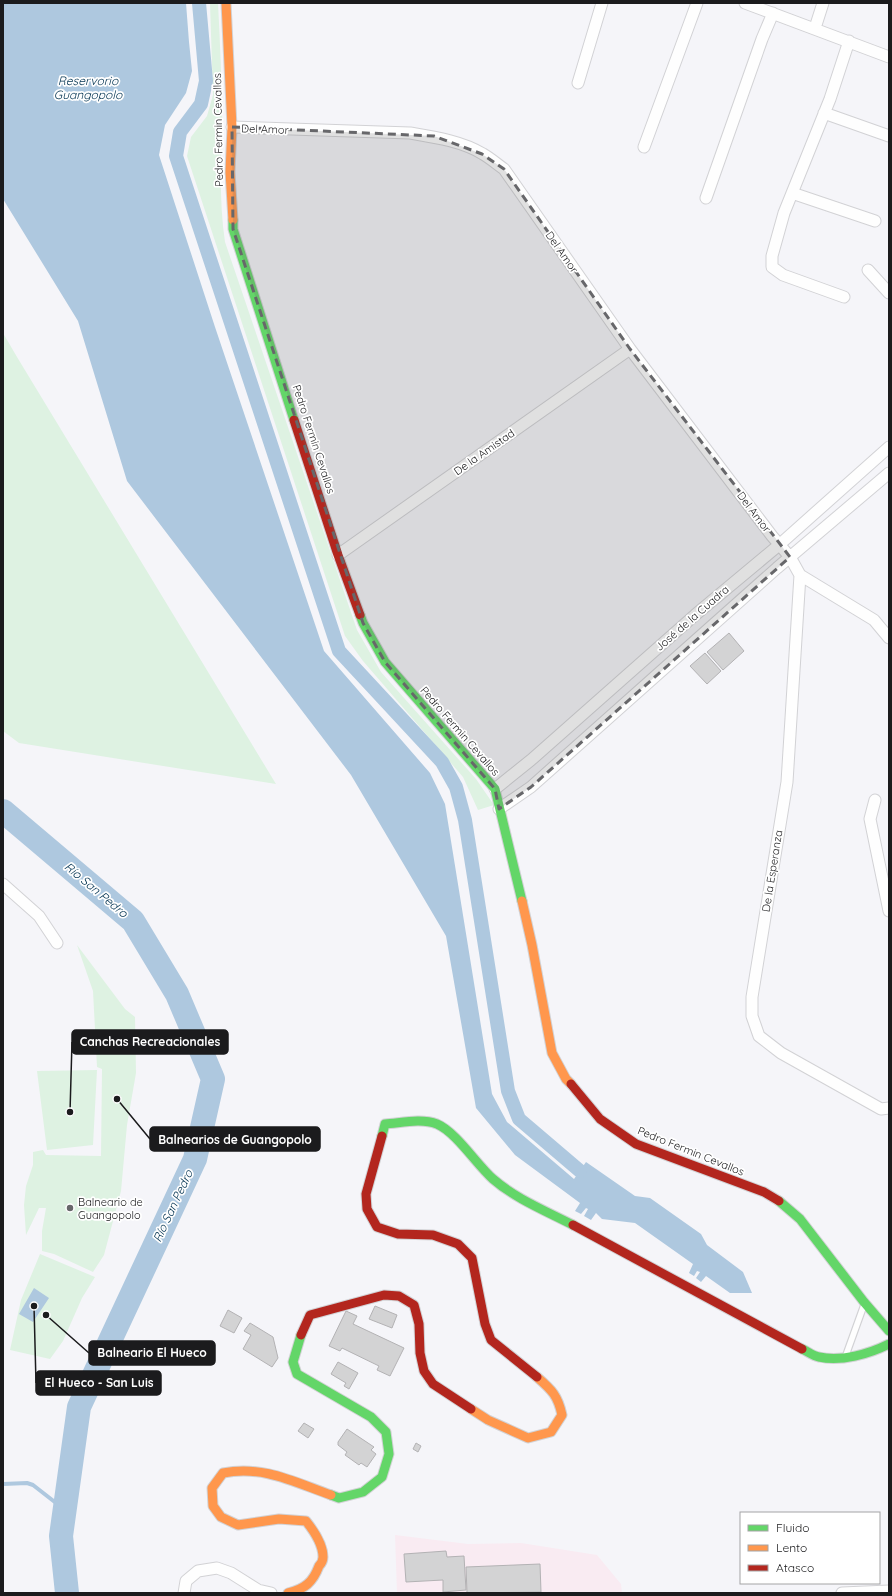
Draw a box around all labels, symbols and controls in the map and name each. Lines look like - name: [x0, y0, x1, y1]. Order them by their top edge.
- water label: Reservorio Guangopolo: [54, 73, 123, 102]
- street label: Pedro Fermin Cevallos: [210, 73, 226, 187]
- street label: Del Amor: [241, 121, 290, 137]
- street label: Del Amor: [543, 228, 582, 276]
- street label: Pedro Fermin Cevallos: [290, 383, 338, 495]
- street label: De la Amistad: [451, 426, 517, 478]
- street label: Del Amor: [734, 489, 774, 536]
- street label: José de la Cuadra: [652, 582, 732, 654]
- street label: Pedro Fermin Cevallos: [417, 683, 503, 779]
- street label: De la Esperanza: [759, 829, 785, 913]
- water label: Río San Pedro: [62, 859, 132, 921]
- callout: Canchas Recreacionales: [72, 1030, 228, 1054]
- text: Canchas Recreacionales: [80, 1034, 220, 1049]
- street label: Pedro Fermin Cevallos: [636, 1123, 746, 1179]
- callout: Balnearios de Guangopolo: [150, 1127, 320, 1151]
- text: Balnearios de Guangopolo: [158, 1132, 312, 1147]
- water label: Río San Pedro: [149, 1167, 196, 1244]
- place label: Balneario de Guangopolo: [78, 1195, 143, 1222]
- marker: Balneario de Guangopolo: [65, 1203, 75, 1213]
- callout: Balneario El Hueco: [89, 1341, 215, 1365]
- text: Balneario El Hueco: [97, 1345, 207, 1360]
- callout: El Hueco - San Luis: [36, 1371, 161, 1395]
- text: El Hueco - San Luis: [44, 1375, 154, 1390]
- legend: [740, 1512, 880, 1584]
- text: Fluido: [776, 1520, 809, 1535]
- text: Lento: [776, 1540, 807, 1555]
- text: Atasco: [776, 1560, 814, 1575]

